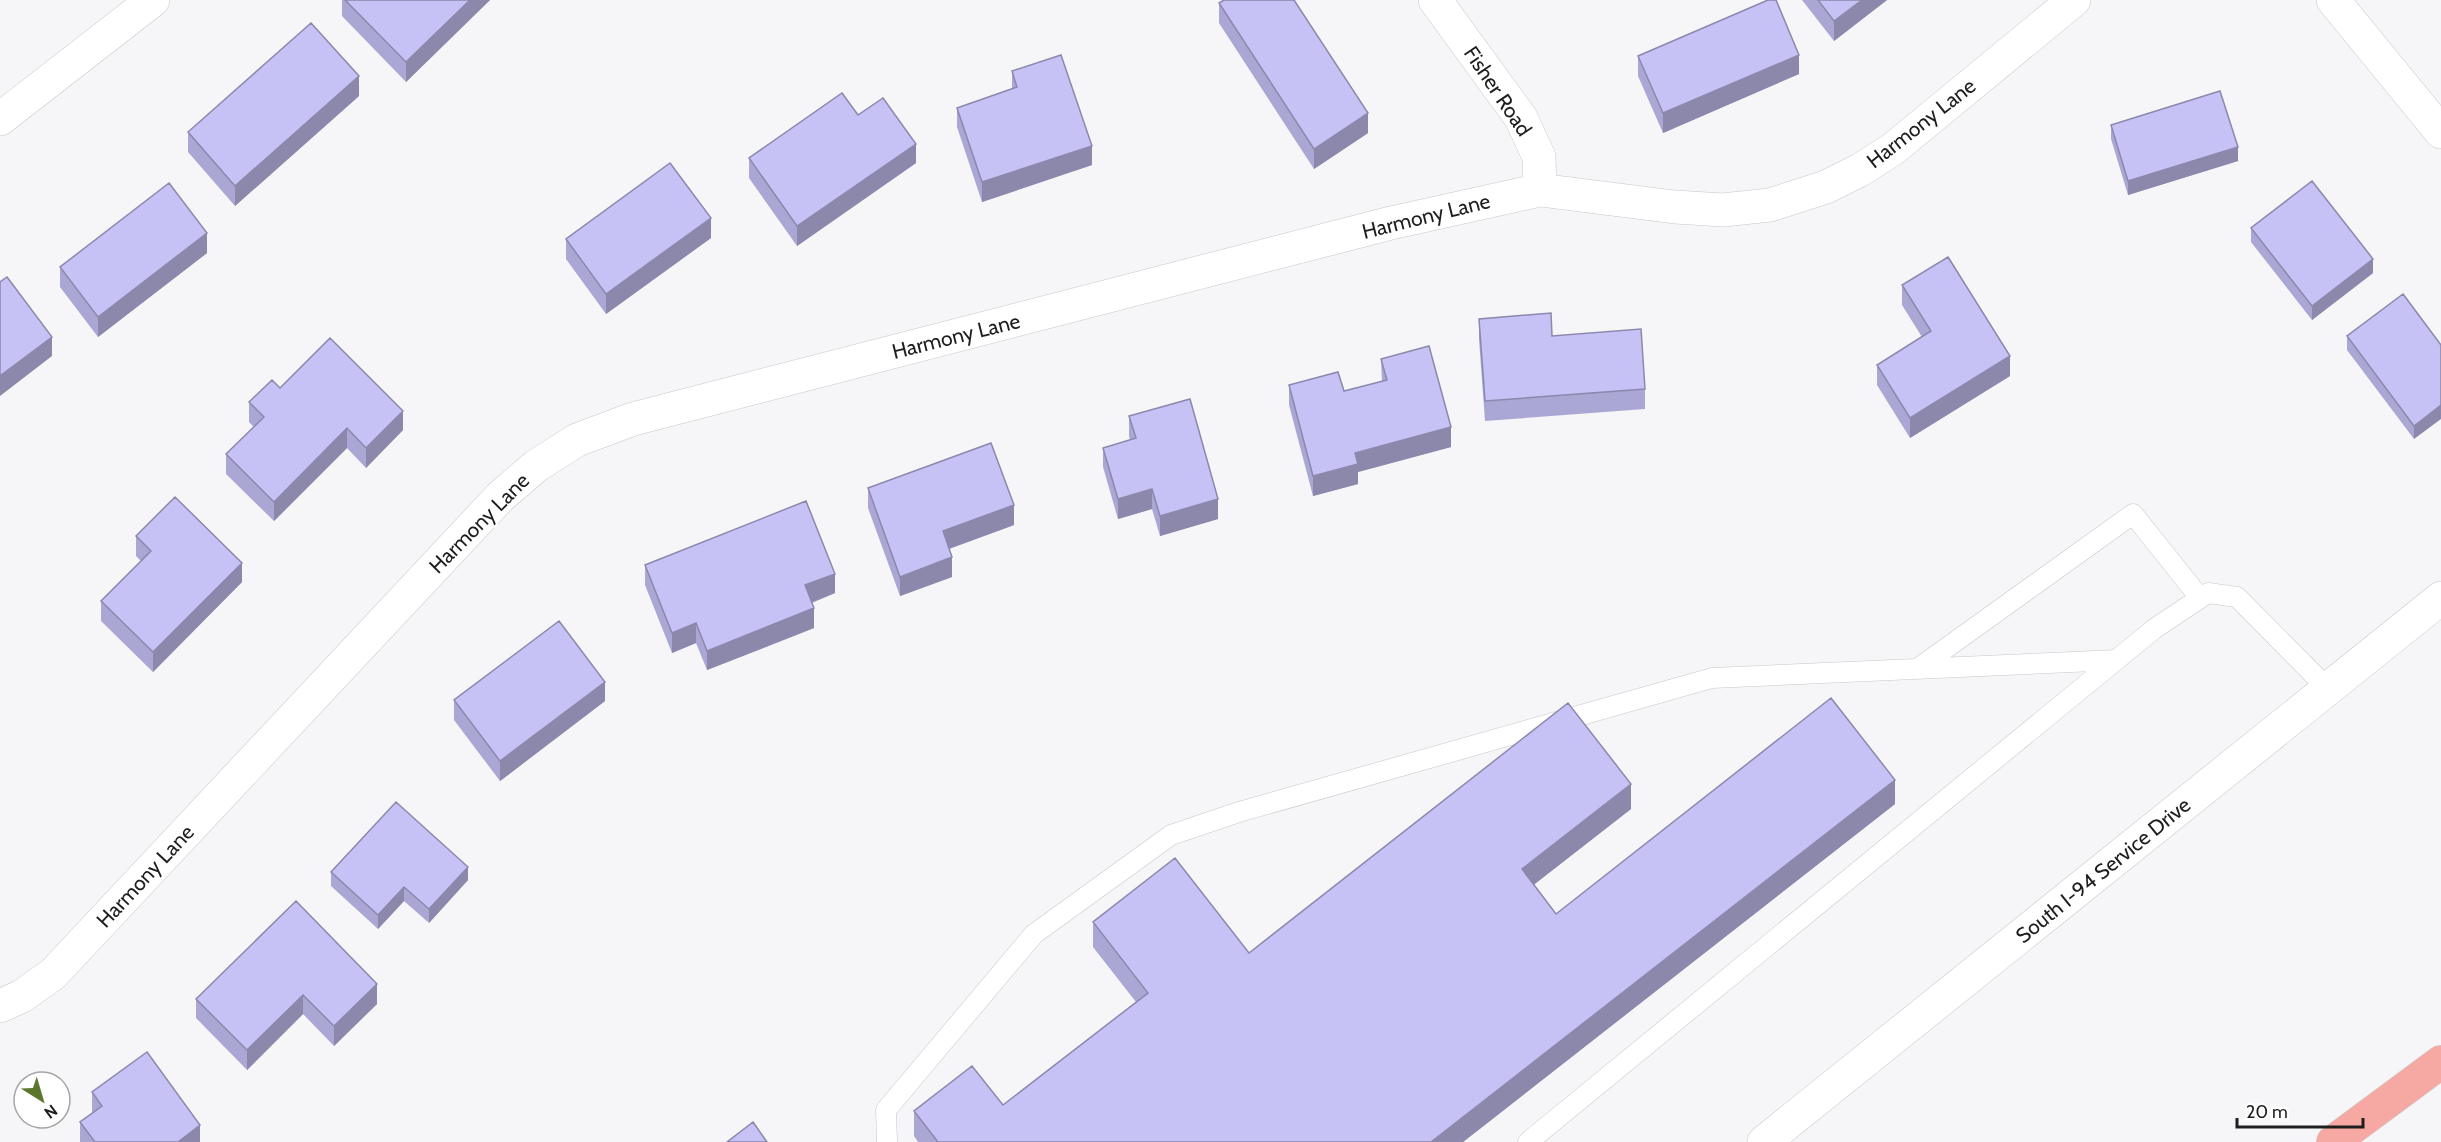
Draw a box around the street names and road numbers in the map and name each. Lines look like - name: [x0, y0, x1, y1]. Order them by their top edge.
- street label: Fisher Road: [1459, 41, 1537, 141]
- street label: Harmony Lane: [1862, 73, 1981, 173]
- street label: Harmony Lane: [1359, 188, 1493, 244]
- street label: Harmony Lane: [889, 308, 1023, 364]
- street label: Harmony Lane: [424, 468, 534, 578]
- street label: South I-94 Service Drive: [2011, 792, 2196, 948]
- street label: Harmony Lane: [91, 819, 199, 932]

